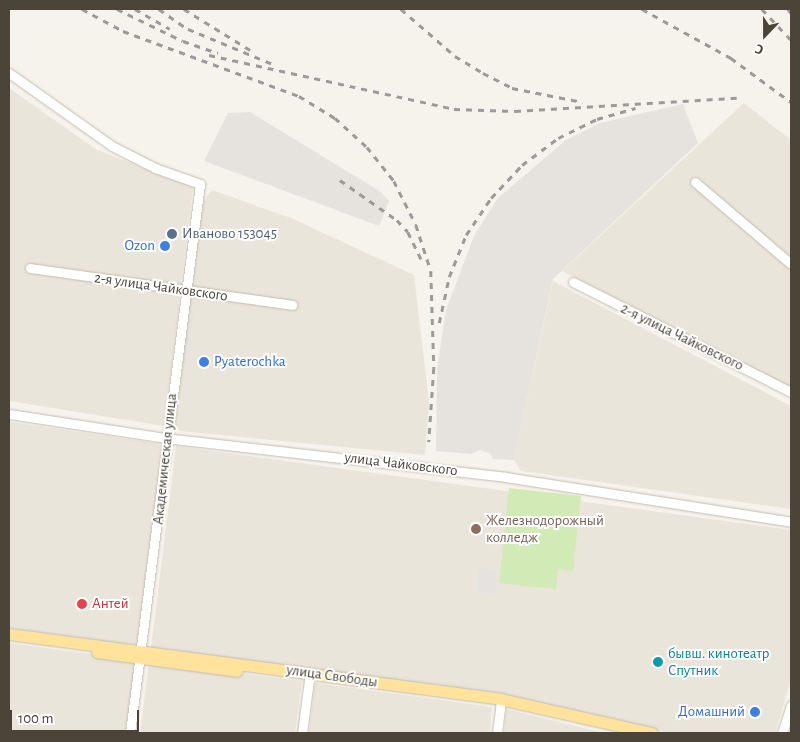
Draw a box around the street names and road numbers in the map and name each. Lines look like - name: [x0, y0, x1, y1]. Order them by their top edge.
- street label: 2-я улица Чайковского: [93, 269, 229, 305]
- street label: 2-я улица Чайковского: [618, 299, 746, 375]
- street label: Академическая улица: [149, 393, 181, 525]
- street label: улица Чайковского: [343, 448, 459, 480]
- street label: улица Свободы: [285, 661, 379, 691]

